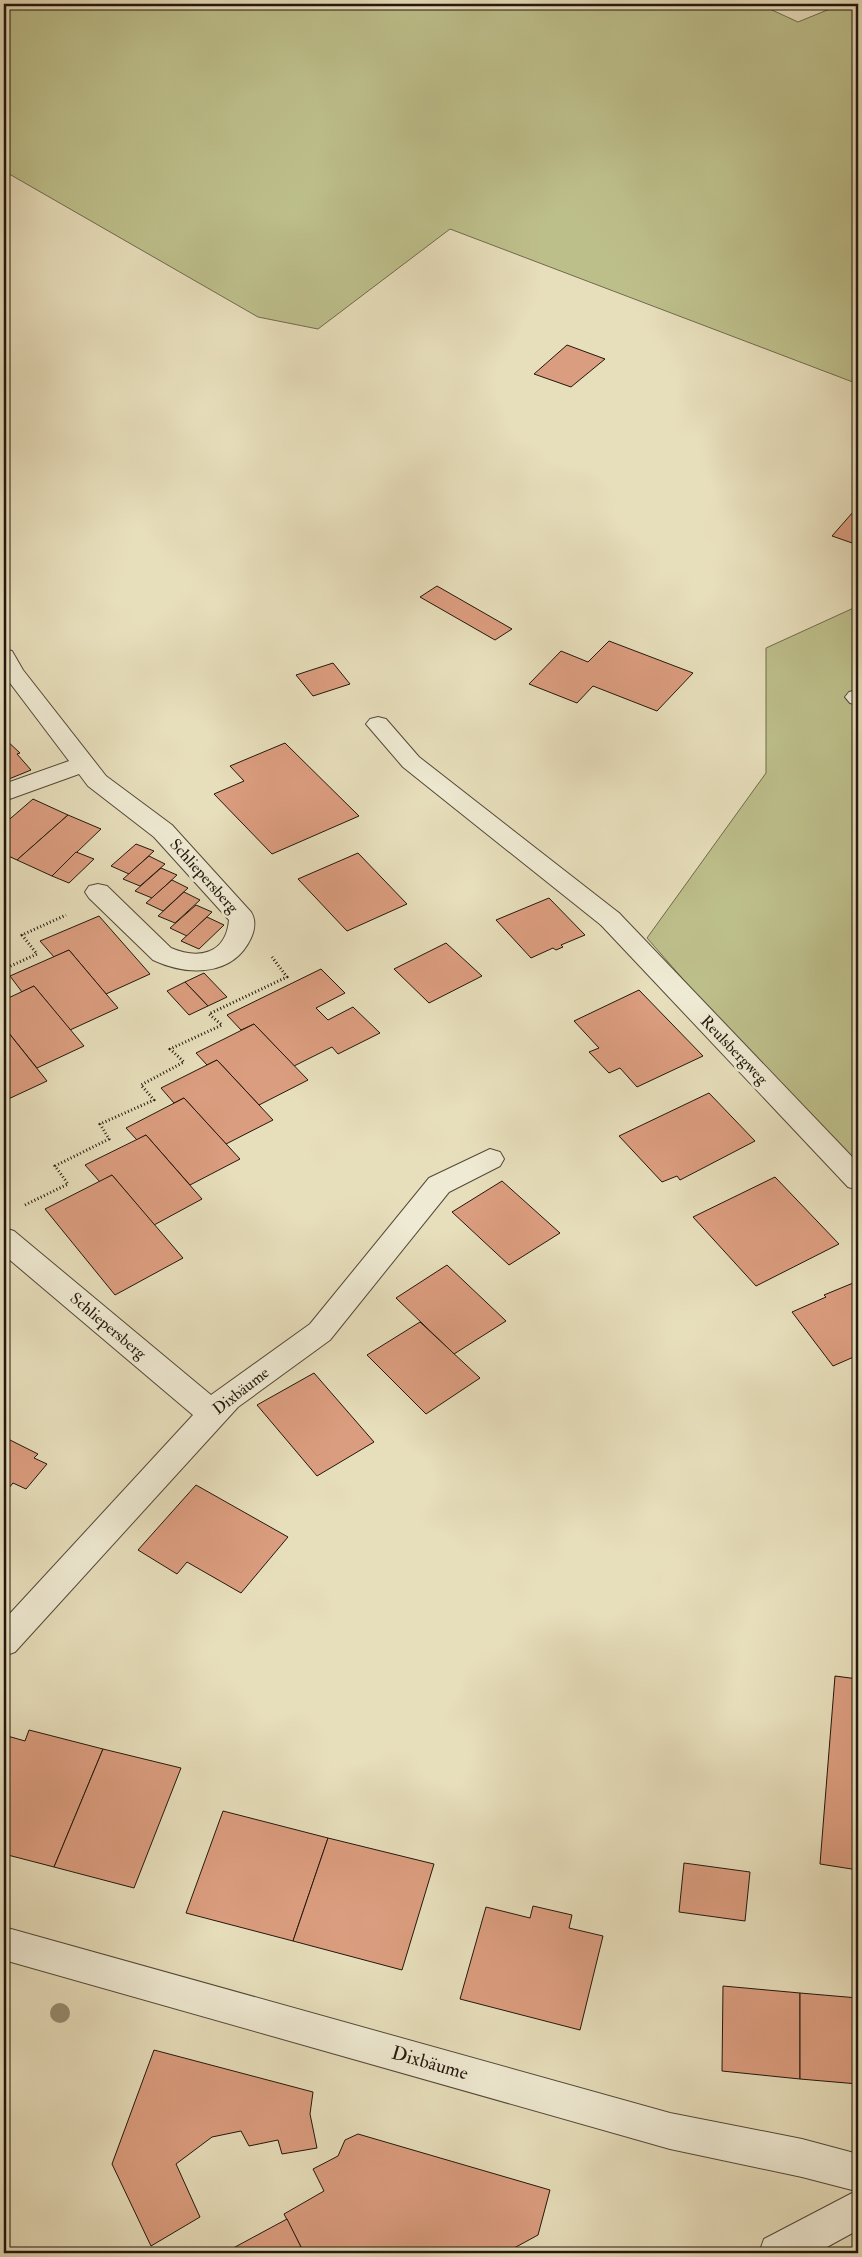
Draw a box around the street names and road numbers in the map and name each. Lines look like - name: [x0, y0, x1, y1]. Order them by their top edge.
- street label: Schliepersberg: [165, 835, 243, 919]
- street label: Reulsbergweg: [696, 1011, 773, 1090]
- street label: Schliepersberg: [65, 1288, 151, 1365]
- street label: Dixbäume: [209, 1363, 273, 1419]
- street label: Dixbäume: [389, 2041, 471, 2085]

